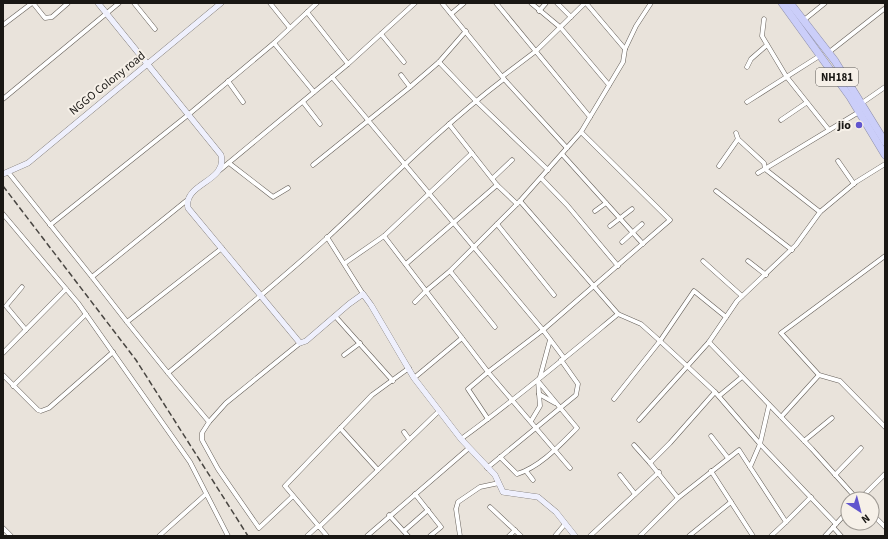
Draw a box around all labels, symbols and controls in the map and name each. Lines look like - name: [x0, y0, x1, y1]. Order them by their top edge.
- street label: NGGO Colony road: [66, 47, 149, 119]
- road number: NH181: [816, 68, 858, 86]
- place label: jio: [837, 117, 851, 134]
- marker: jio: [854, 120, 864, 130]
- north arrow: [840, 491, 880, 531]
- text: N: [858, 510, 873, 527]

